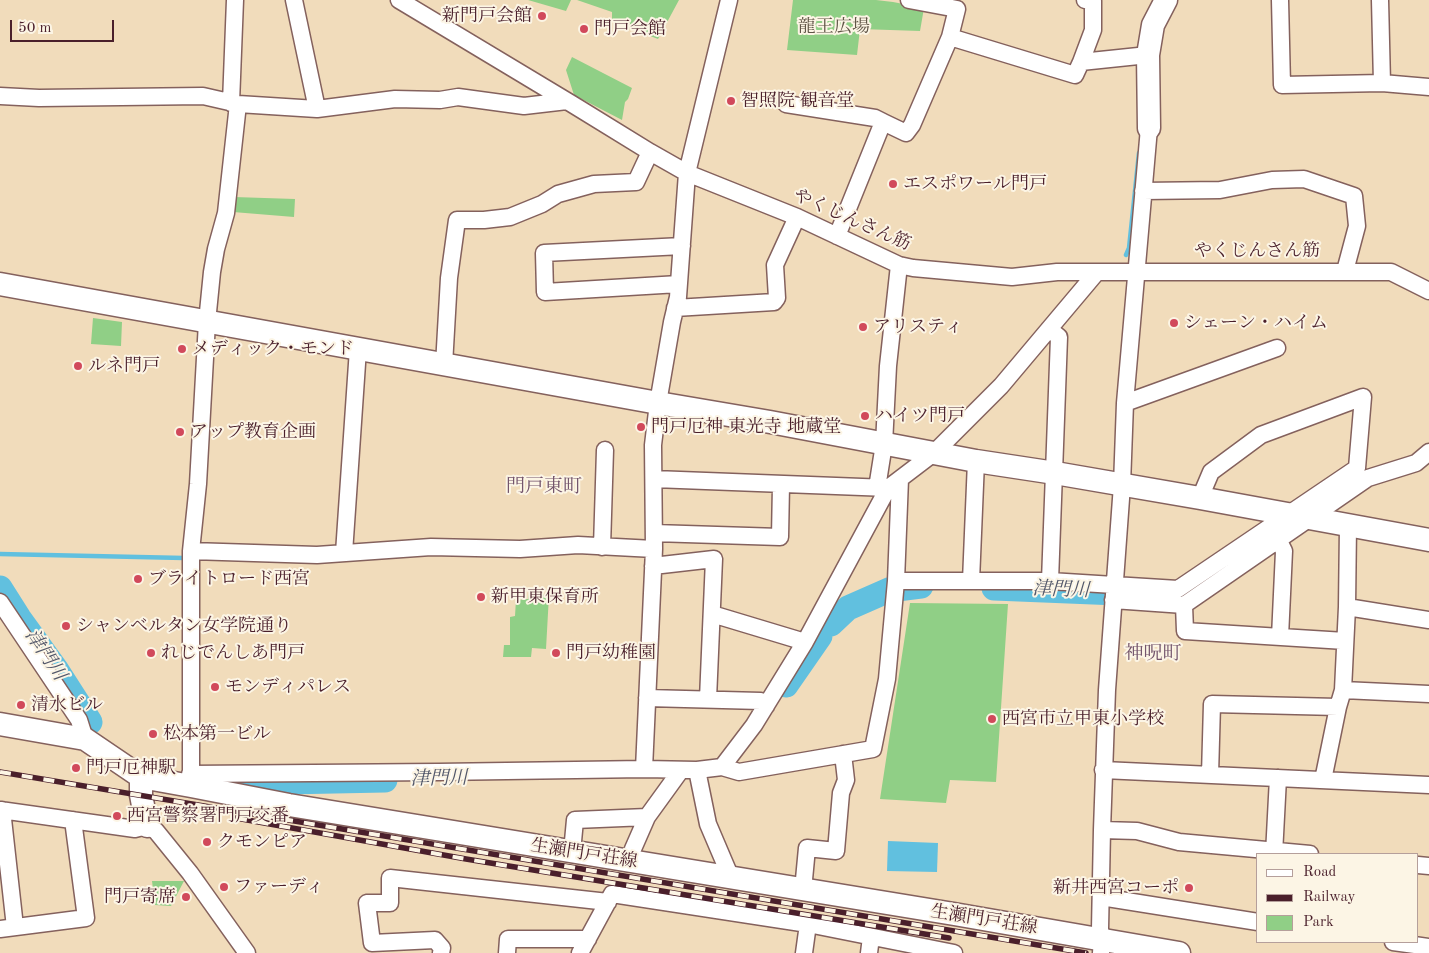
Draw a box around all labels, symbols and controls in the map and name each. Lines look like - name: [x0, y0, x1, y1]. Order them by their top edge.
- place label: 新門戸会館: [442, 5, 532, 27]
- scale bar: [12, 10, 116, 42]
- marker: 新門戸会館: [536, 10, 548, 22]
- park label: 龍王広場: [798, 16, 870, 38]
- place label: 門戸会館: [594, 18, 666, 40]
- text: 50 m: [18, 21, 52, 36]
- marker: 門戸会館: [578, 23, 590, 35]
- place label: 智照院 観音堂: [741, 90, 854, 112]
- marker: 智照院 観音堂: [725, 95, 737, 107]
- place label: エスポワール門戸: [903, 173, 1047, 195]
- marker: エスポワール門戸: [887, 178, 899, 190]
- street label: やくじんさん筋: [790, 185, 914, 255]
- street label: やくじんさん筋: [1194, 240, 1320, 262]
- place label: シェーン・ハイム: [1184, 312, 1328, 334]
- place label: アリスティ: [873, 316, 963, 338]
- marker: シェーン・ハイム: [1168, 317, 1180, 329]
- marker: アリスティ: [857, 321, 869, 333]
- place label: メディック・モンド: [192, 338, 354, 360]
- marker: メディック・モンド: [176, 343, 188, 355]
- place label: ルネ門戸: [88, 355, 160, 377]
- marker: ルネ門戸: [72, 360, 84, 372]
- place label: ハイツ門戸: [875, 405, 965, 427]
- marker: ハイツ門戸: [859, 410, 871, 422]
- place label: 門戸厄神 東光寺 地蔵堂: [651, 416, 841, 438]
- place label: アップ教育企画: [190, 421, 316, 443]
- marker: 門戸厄神 東光寺 地蔵堂: [635, 421, 647, 433]
- marker: アップ教育企画: [174, 426, 186, 438]
- district label: 門戸東町: [506, 476, 582, 498]
- place label: ブライトロード西宮: [148, 568, 310, 590]
- marker: ブライトロード西宮: [132, 573, 144, 585]
- water label: 津門川: [1032, 578, 1090, 602]
- place label: 新甲東保育所: [491, 586, 599, 608]
- marker: 新甲東保育所: [475, 591, 487, 603]
- place label: シャンベルタン女学院通り: [76, 615, 292, 637]
- marker: シャンベルタン女学院通り: [60, 620, 72, 632]
- water label: 津門川: [20, 625, 70, 685]
- place label: れじでんしあ門戸: [161, 642, 305, 664]
- place label: 門戸幼稚園: [566, 642, 656, 664]
- district label: 神呪町: [1125, 643, 1181, 665]
- marker: れじでんしあ門戸: [145, 647, 157, 659]
- marker: 門戸幼稚園: [550, 647, 562, 659]
- place label: モンディパレス: [225, 676, 351, 698]
- marker: モンディパレス: [209, 681, 221, 693]
- place label: 清水ビル: [31, 694, 103, 716]
- marker: 清水ビル: [15, 699, 27, 711]
- place label: 西宮市立甲東小学校: [1002, 708, 1164, 730]
- marker: 西宮市立甲東小学校: [986, 713, 998, 725]
- place label: 松本第一ビル: [163, 723, 271, 745]
- marker: 松本第一ビル: [147, 728, 159, 740]
- place label: 門戸厄神駅: [86, 757, 176, 779]
- marker: 門戸厄神駅: [70, 762, 82, 774]
- water label: 津門川: [410, 767, 468, 791]
- place label: 西宮警察署門戸交番: [127, 805, 289, 827]
- marker: 西宮警察署門戸交番: [111, 810, 123, 822]
- place label: クモンピア: [217, 831, 307, 853]
- street label: 生瀬門戸荘線: [529, 835, 639, 873]
- marker: クモンピア: [201, 836, 213, 848]
- legend: [1256, 853, 1419, 943]
- text: Road: [1303, 865, 1336, 880]
- place label: ファーディ: [234, 876, 324, 898]
- place label: 新井西宮コーポ: [1053, 877, 1179, 899]
- marker: ファーディ: [218, 881, 230, 893]
- marker: 新井西宮コーポ: [1183, 882, 1195, 894]
- place label: 門戸寄席: [104, 886, 176, 908]
- text: Railway: [1303, 890, 1356, 905]
- marker: 門戸寄席: [180, 891, 192, 903]
- street label: 生瀬門戸荘線: [929, 901, 1039, 939]
- text: Park: [1303, 915, 1334, 930]

